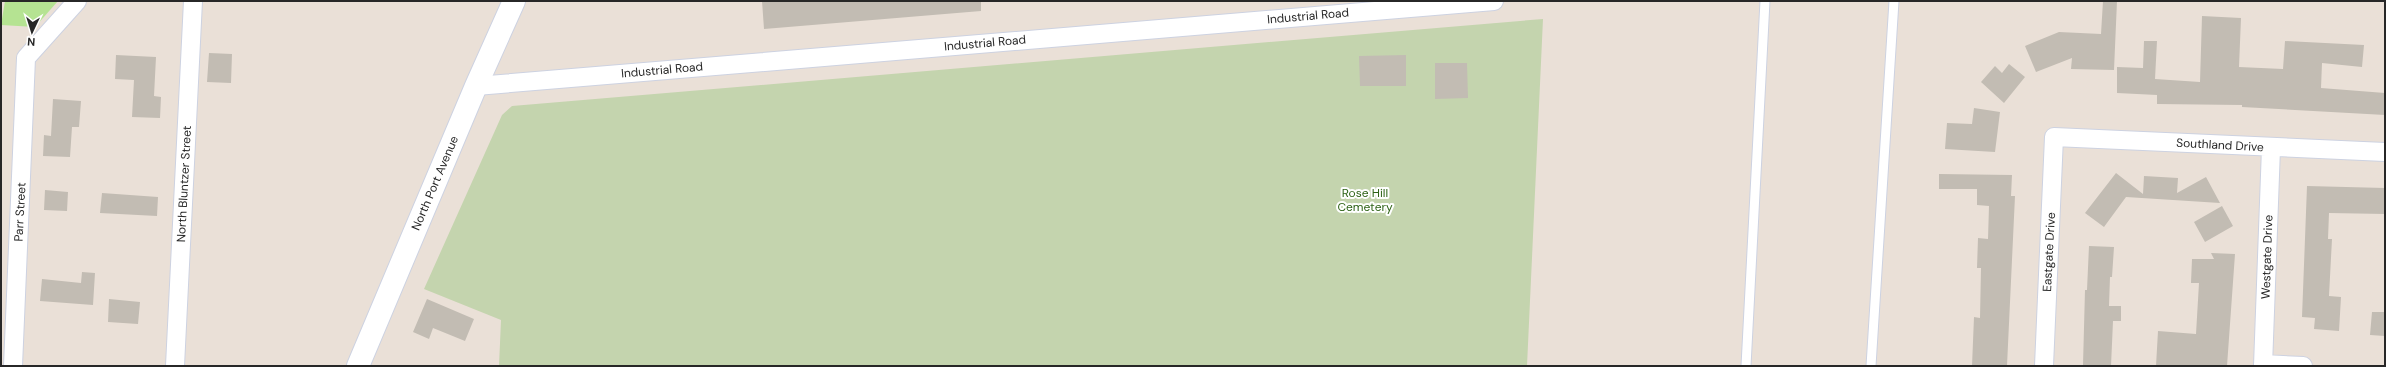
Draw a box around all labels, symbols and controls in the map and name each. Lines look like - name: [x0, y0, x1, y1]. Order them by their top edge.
- street label: Industrial Road: [1266, 4, 1350, 28]
- north arrow: [12, 12, 52, 52]
- street label: Industrial Road: [943, 31, 1027, 55]
- text: N: [27, 35, 36, 49]
- street label: Industrial Road: [620, 58, 704, 82]
- street label: North Bluntzer Street: [173, 125, 195, 243]
- street label: North Port Avenue: [408, 133, 462, 233]
- street label: Southland Drive: [2176, 135, 2264, 155]
- street label: Parr Street: [10, 182, 30, 242]
- park label: Rose Hill Cemetery: [1337, 185, 1393, 215]
- street label: Eastgate Drive: [2039, 212, 2059, 292]
- street label: Westgate Drive: [2258, 214, 2276, 299]

